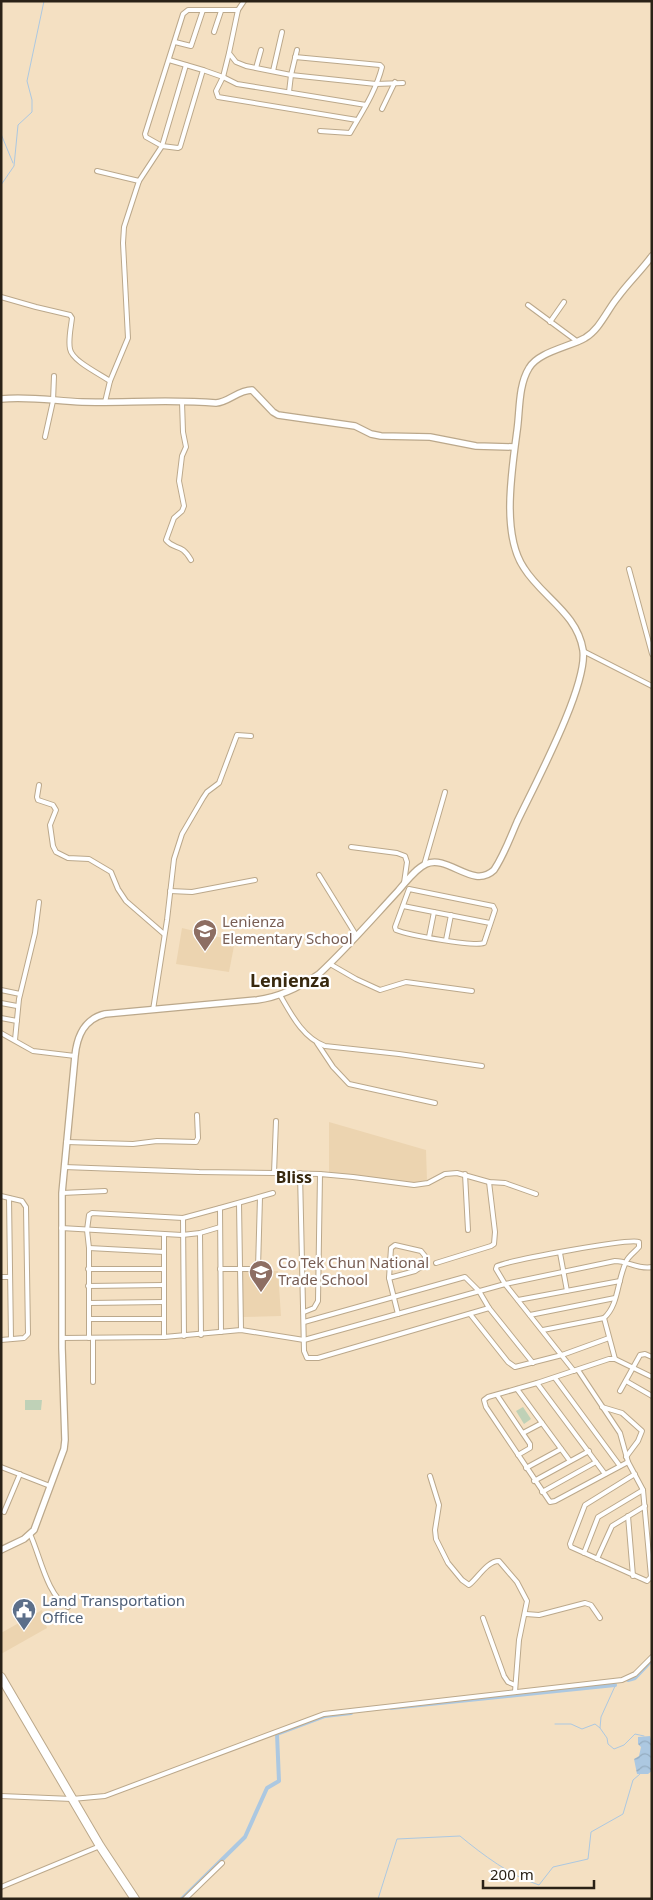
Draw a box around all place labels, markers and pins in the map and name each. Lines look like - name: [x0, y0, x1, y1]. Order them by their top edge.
- place label: Lenienza Elementary School: [222, 911, 353, 948]
- school or university icon: Lenienza Elementary School: [192, 918, 218, 952]
- place label: Co Tek Chun National Trade School: [278, 1252, 429, 1289]
- school or university icon: Co Tek Chun National Trade School: [248, 1259, 274, 1293]
- place label: Land Transportation Office: [42, 1590, 185, 1627]
- public building icon: Land Transportation Office: [11, 1597, 37, 1631]

